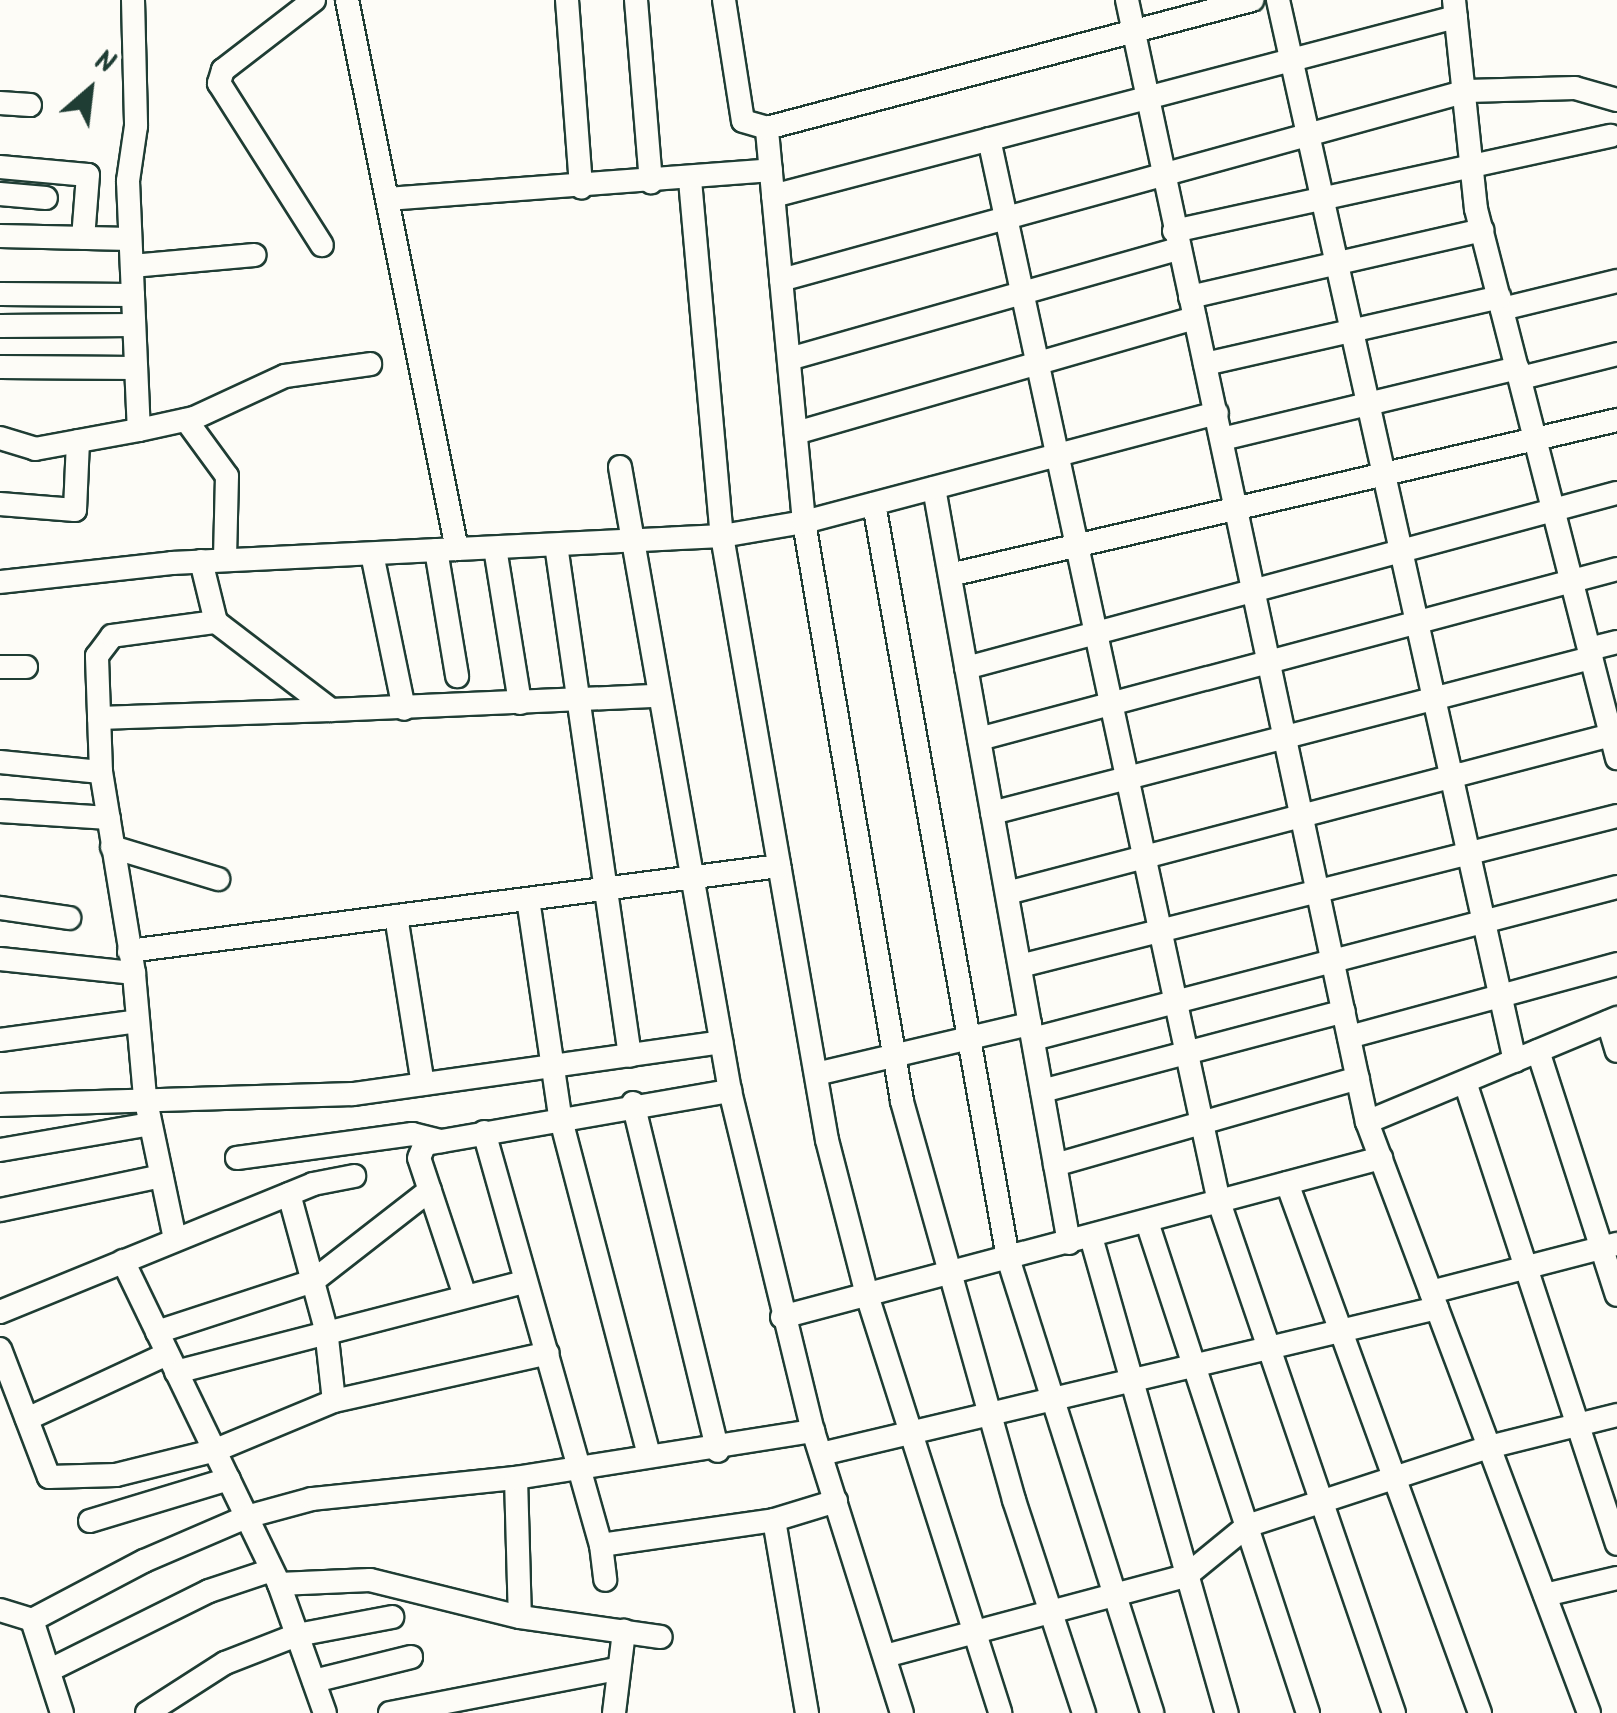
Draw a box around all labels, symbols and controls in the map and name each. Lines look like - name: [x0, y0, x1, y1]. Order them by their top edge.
- text: N: [86, 39, 123, 87]
- north arrow: [40, 40, 140, 140]

